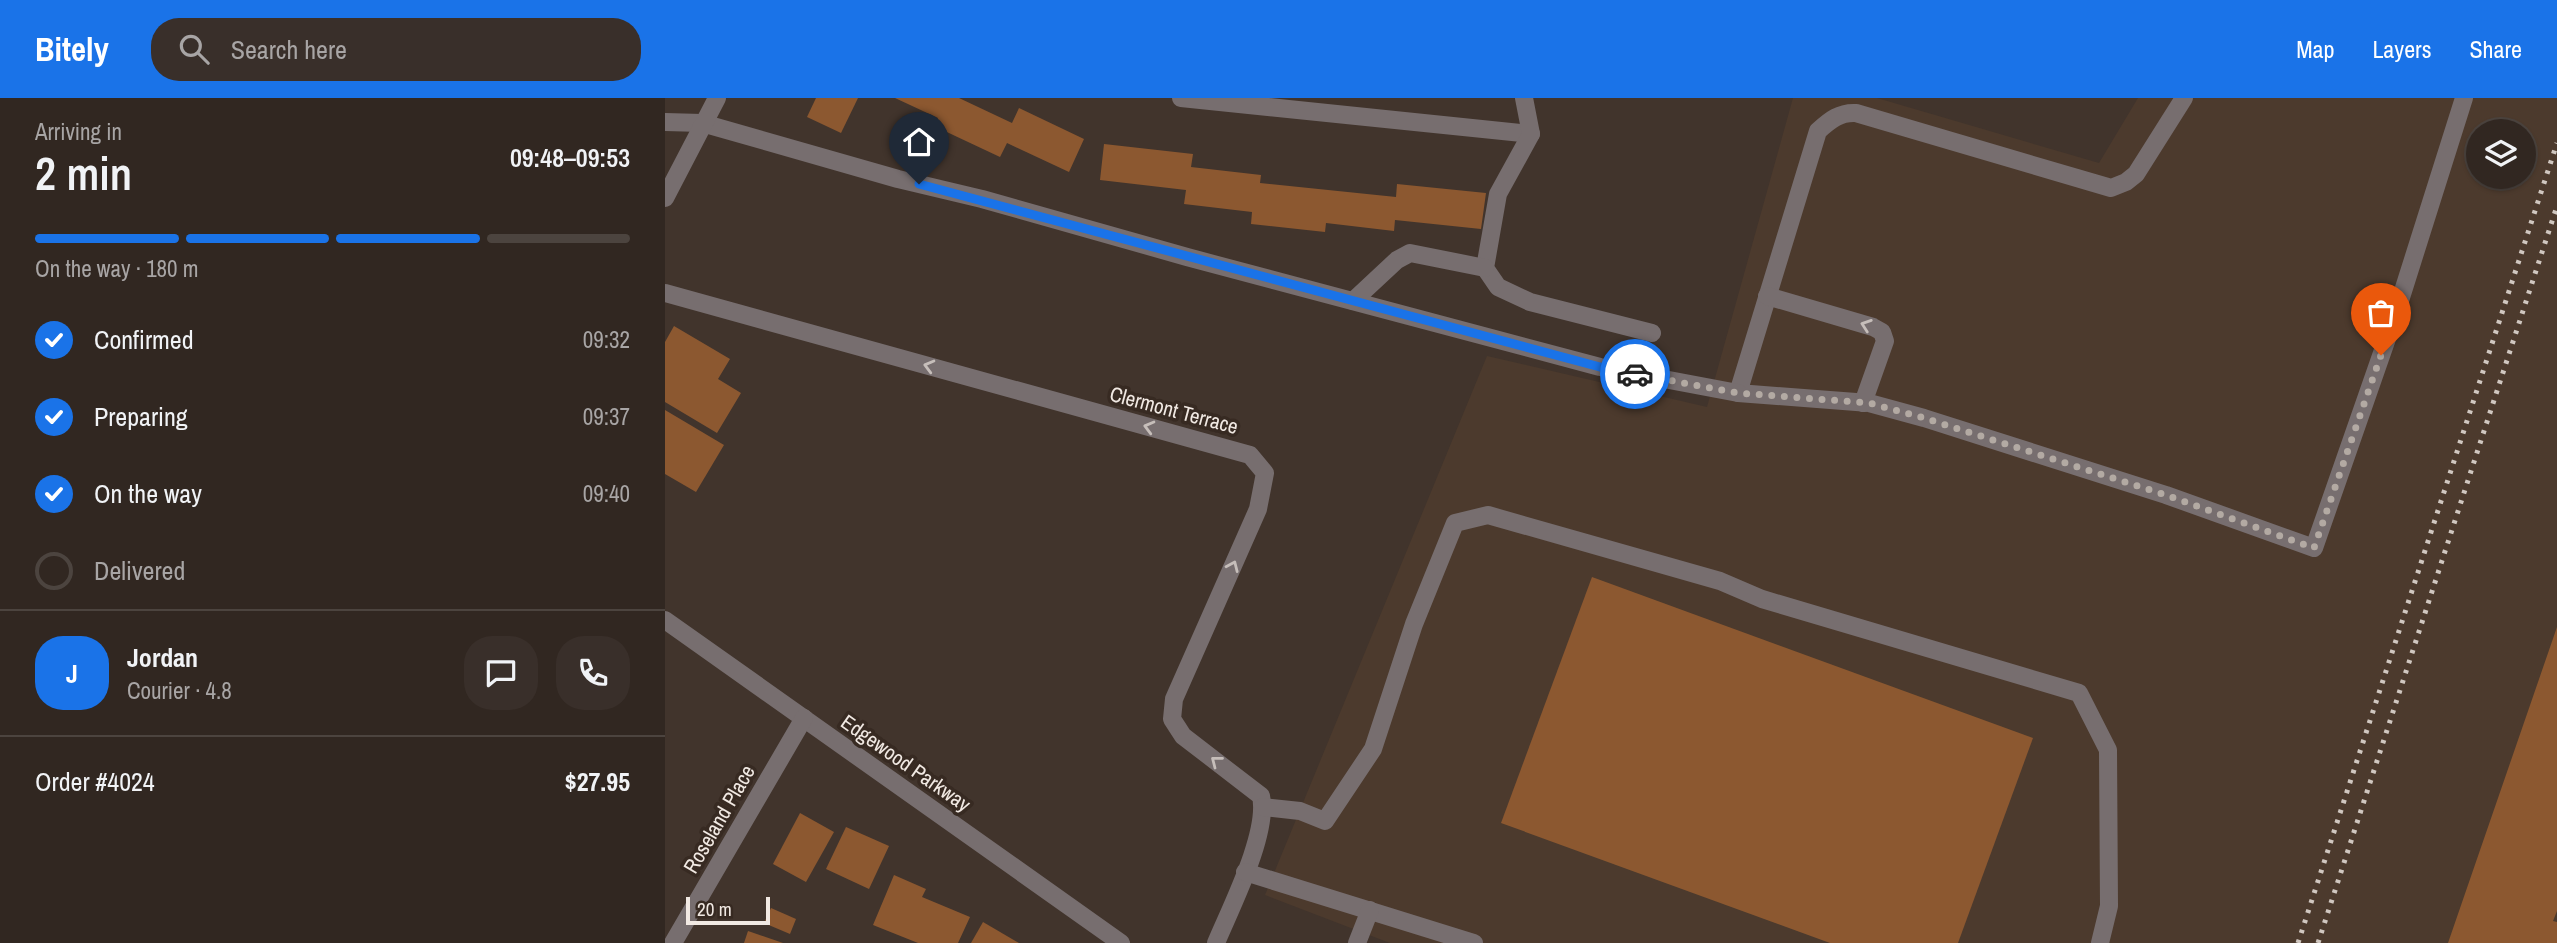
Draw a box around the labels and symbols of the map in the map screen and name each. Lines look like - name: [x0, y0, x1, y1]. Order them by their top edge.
- pin: [889, 112, 949, 184]
- pin: [2351, 283, 2411, 355]
- one-way arrow: [1860, 319, 1872, 333]
- courier: [1600, 339, 1670, 409]
- one-way arrow: [924, 360, 936, 375]
- street label: Clermont Terrace: [1107, 379, 1241, 441]
- one-way arrow: [1143, 420, 1155, 435]
- one-way arrow: [1225, 560, 1239, 573]
- street label: Edgewood Parkway: [835, 707, 977, 819]
- one-way arrow: [1211, 757, 1223, 770]
- street label: Roseland Place: [676, 760, 762, 878]
- scale bar: [686, 894, 770, 926]

